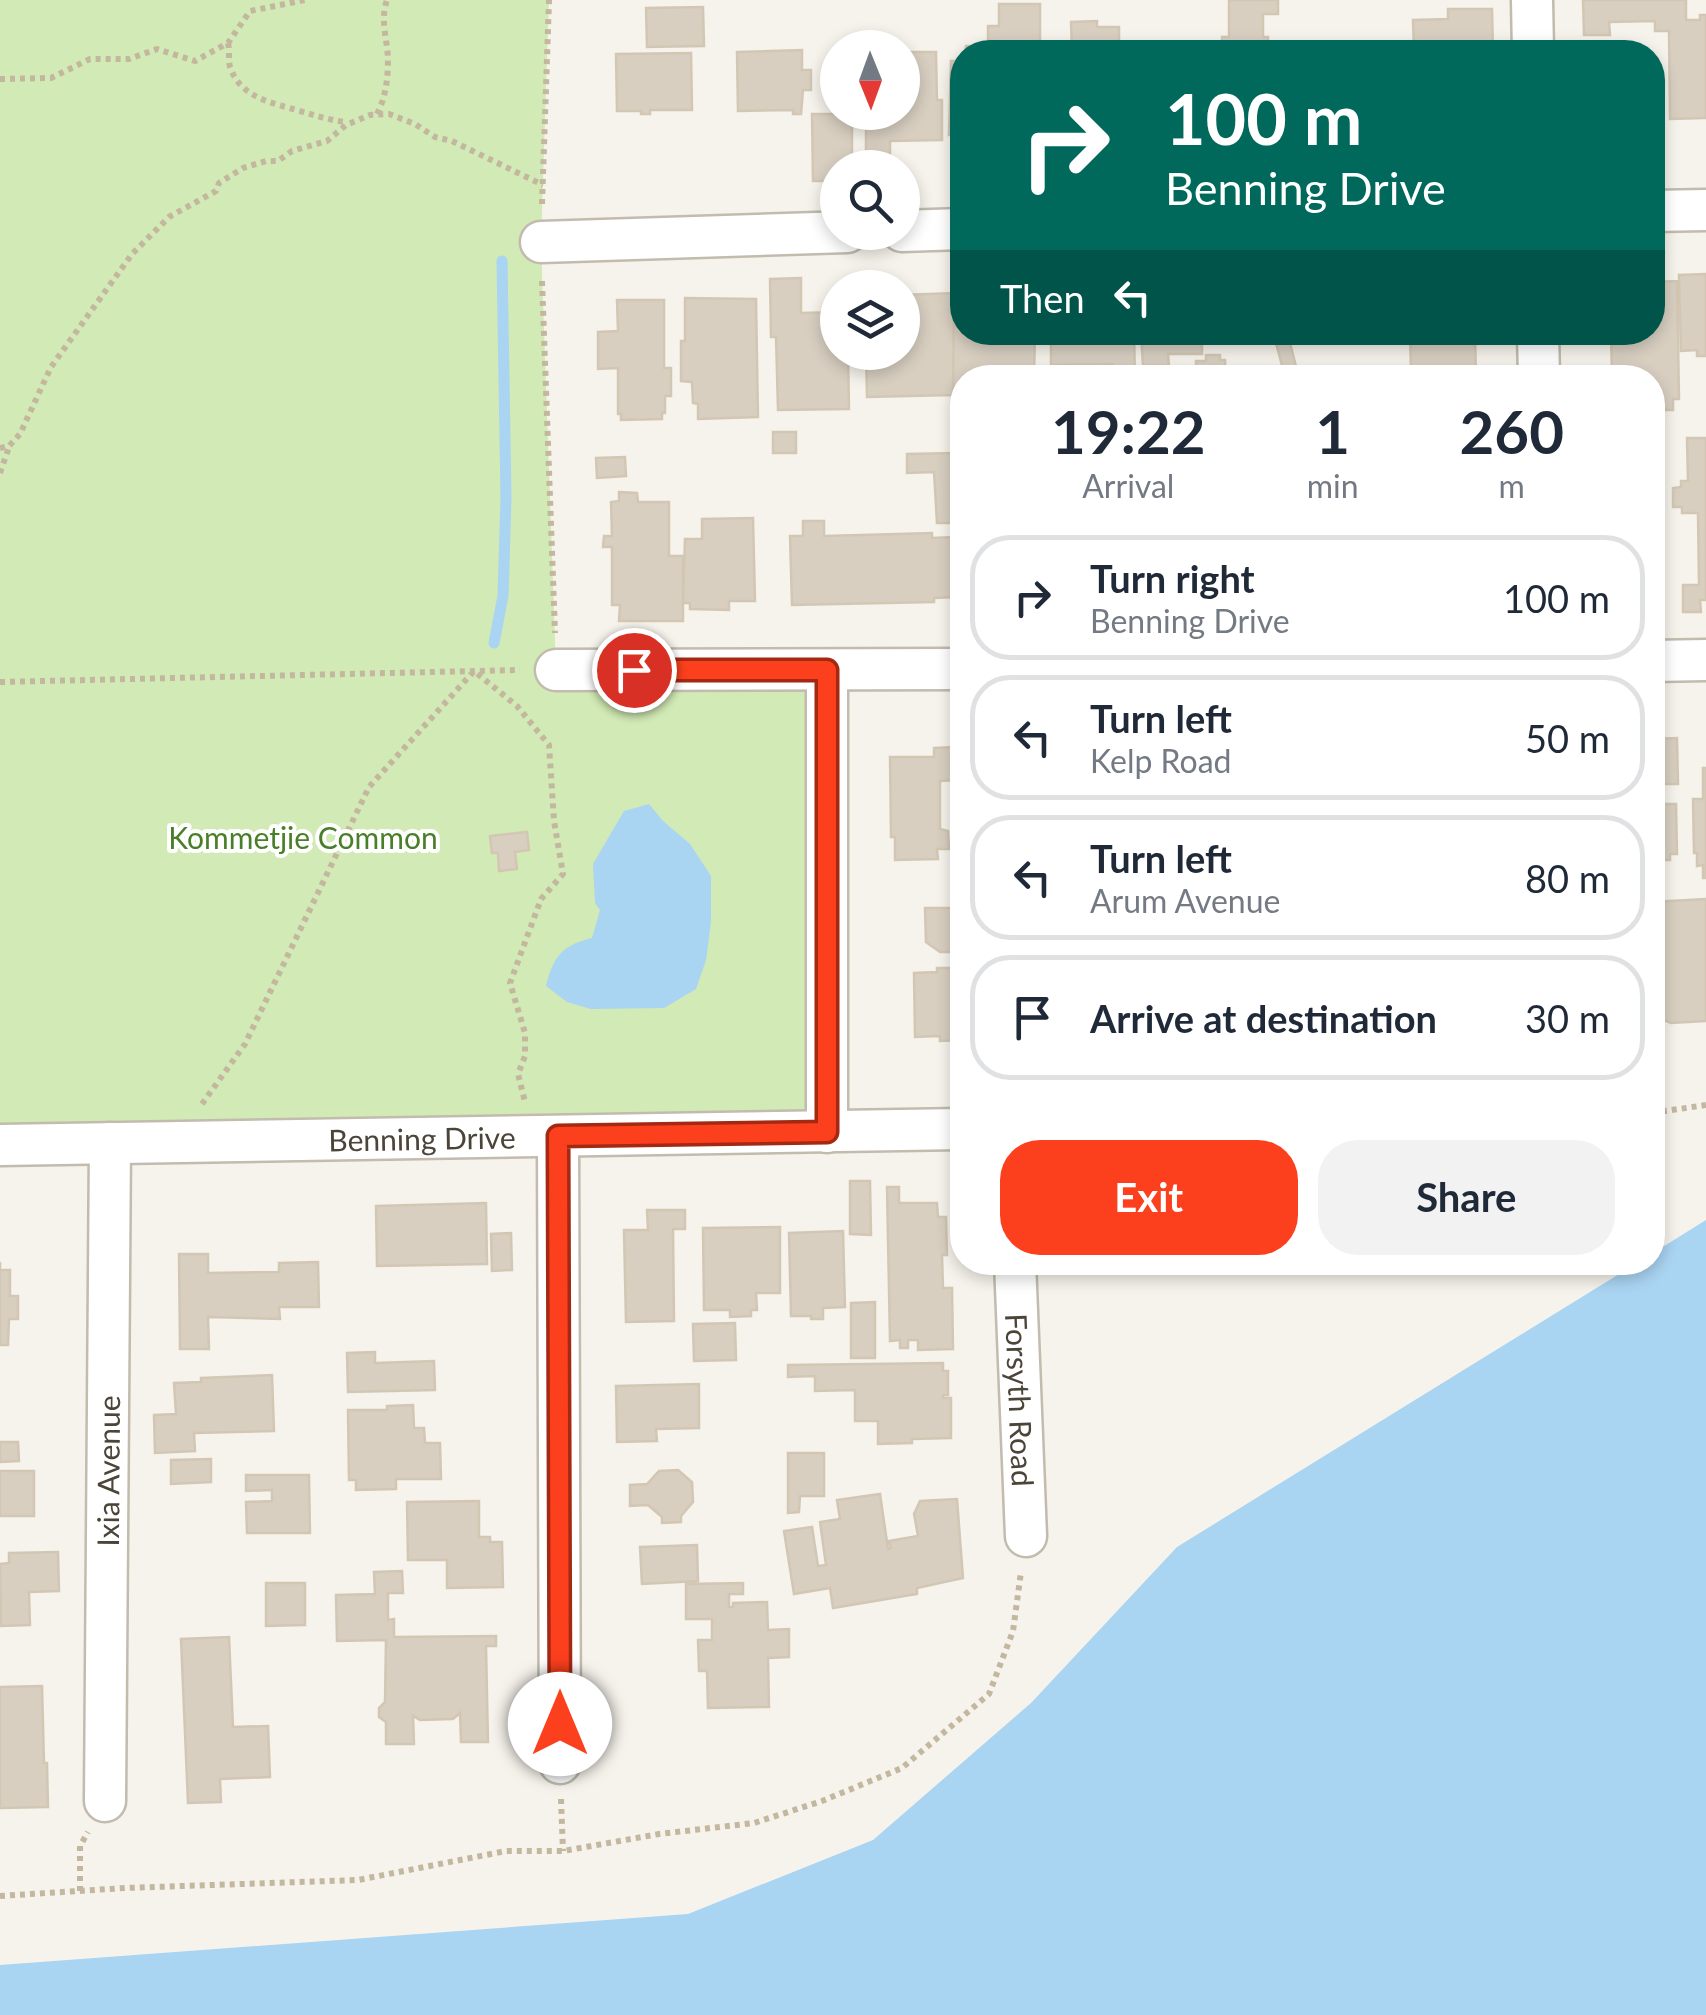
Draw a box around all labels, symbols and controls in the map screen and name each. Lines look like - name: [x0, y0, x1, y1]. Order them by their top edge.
- north arrow: [820, 30, 920, 130]
- map controls: [820, 30, 920, 370]
- text: 100 m: [1165, 76, 1362, 160]
- icon: right: [1000, 80, 1130, 210]
- button: search: [820, 150, 920, 250]
- text: Benning Drive: [1165, 161, 1446, 215]
- button: layers: [820, 270, 920, 370]
- icon: left: [1105, 270, 1160, 325]
- text: Then: [1000, 275, 1085, 321]
- text: 19:22: [1051, 395, 1206, 467]
- text: 1: [1315, 395, 1350, 467]
- text: 260: [1460, 395, 1564, 467]
- text: Arrival: [1082, 466, 1174, 505]
- text: min: [1307, 466, 1359, 505]
- text: m: [1499, 466, 1525, 505]
- text: Turn right: [1090, 555, 1255, 601]
- icon: right: [1005, 570, 1060, 625]
- text: 100 m: [1503, 575, 1610, 621]
- text: Benning Drive: [1090, 601, 1290, 640]
- pin: [592, 628, 677, 713]
- icon: arrive: [607, 643, 662, 698]
- text: Turn left: [1090, 695, 1232, 741]
- icon: left: [1005, 710, 1060, 765]
- text: 50 m: [1525, 715, 1610, 761]
- text: Kelp Road: [1090, 741, 1232, 780]
- park label: Kommetjie Common: [168, 819, 438, 855]
- text: Turn left: [1090, 835, 1232, 881]
- icon: left: [1005, 850, 1060, 905]
- text: 80 m: [1525, 855, 1610, 901]
- text: Arum Avenue: [1090, 881, 1280, 920]
- icon: arrive: [1005, 990, 1060, 1045]
- text: Arrive at destination: [1090, 995, 1437, 1041]
- text: 30 m: [1525, 995, 1610, 1041]
- street label: Benning Drive: [328, 1118, 516, 1158]
- button: Exit: [1000, 1140, 1298, 1255]
- button: Share: [1318, 1140, 1615, 1255]
- street label: Forsyth Road: [999, 1312, 1042, 1487]
- street label: Ixia Avenue: [89, 1395, 126, 1547]
- position arrow: [508, 1672, 612, 1776]

